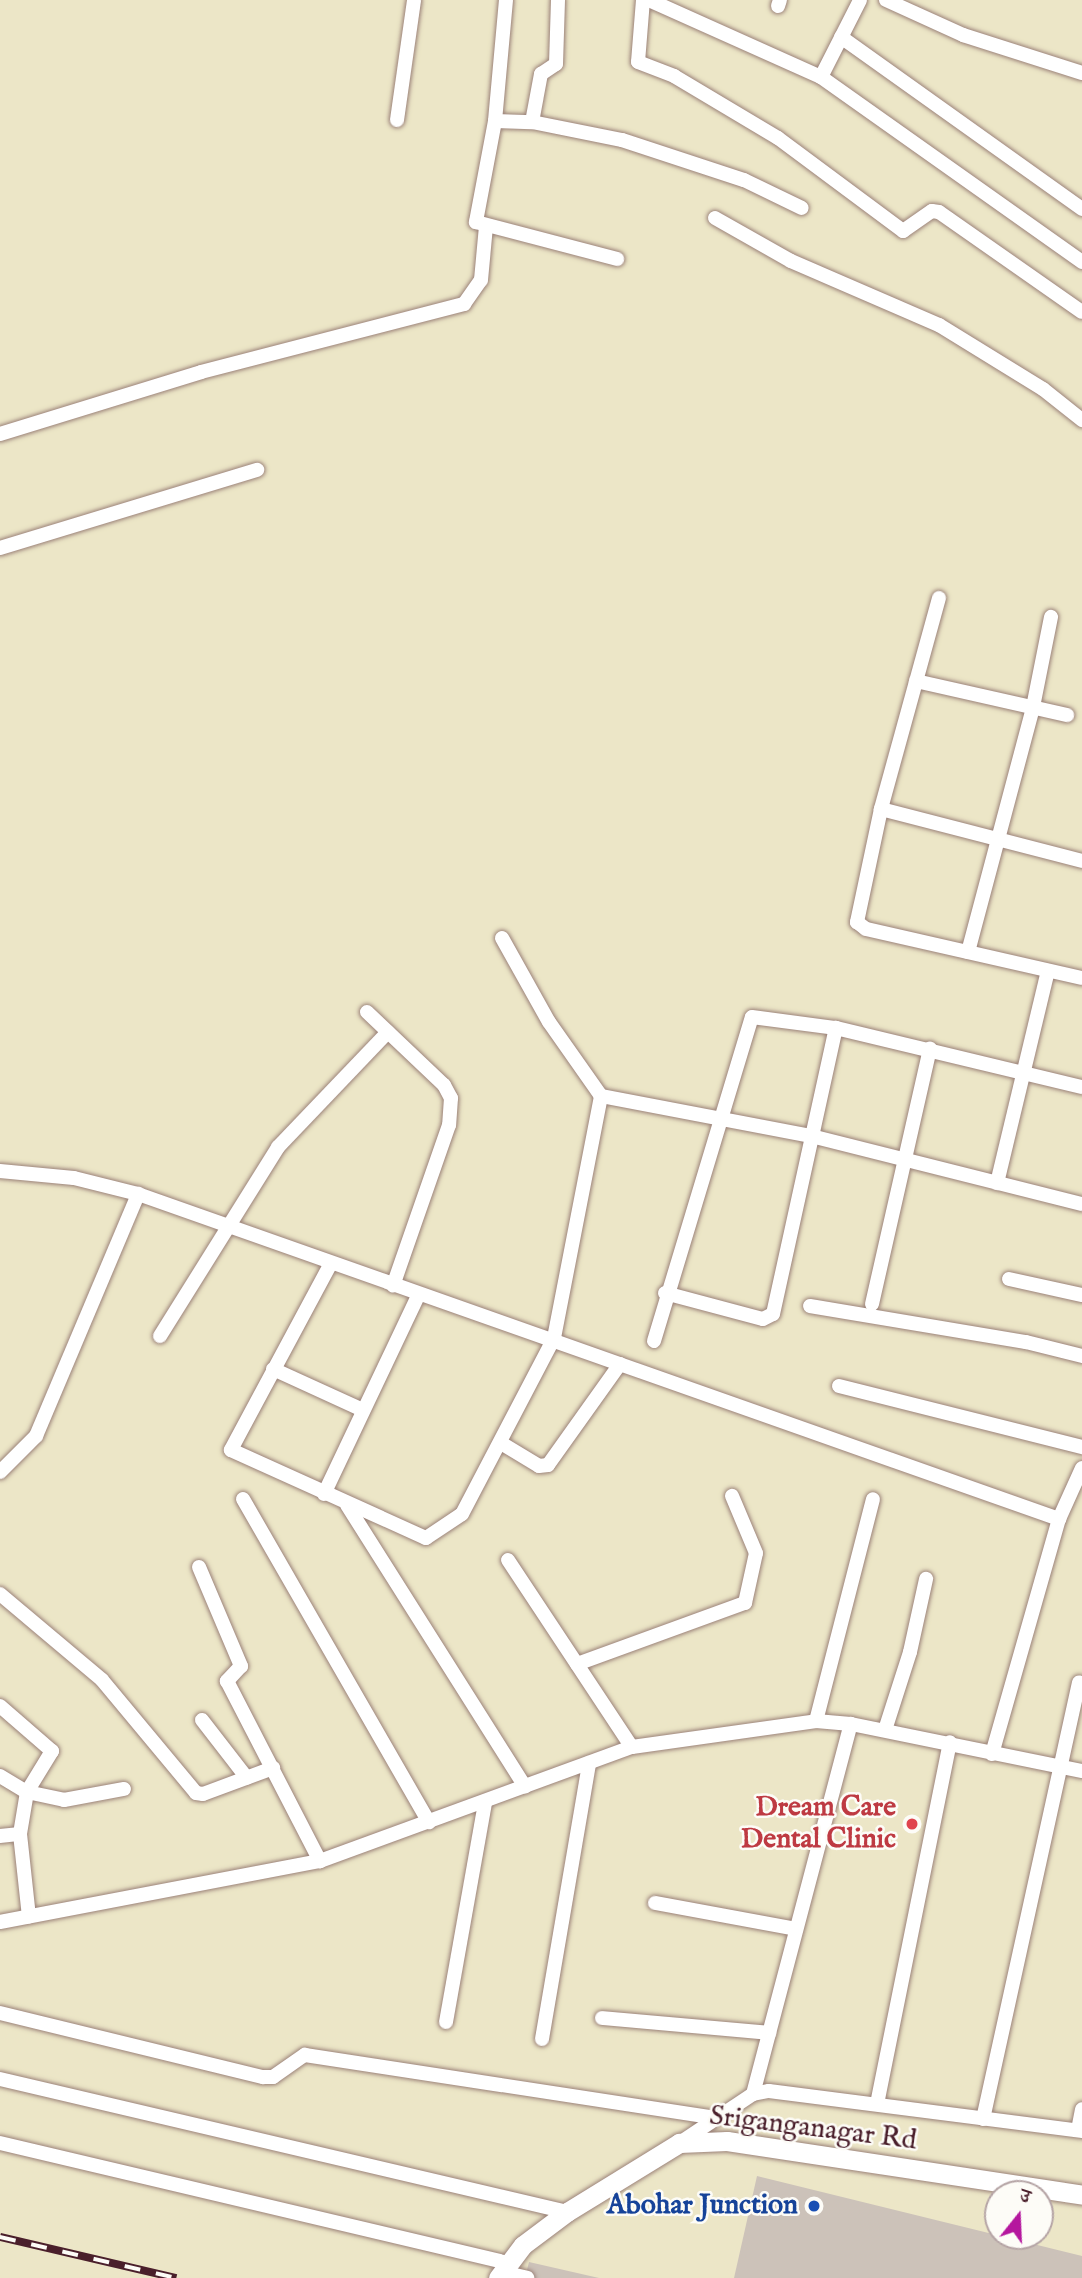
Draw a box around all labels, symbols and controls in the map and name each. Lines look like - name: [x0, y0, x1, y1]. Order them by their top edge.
- place label: Dream Care Dental Clinic: [741, 1791, 896, 1857]
- marker: Dream Care Dental Clinic: [902, 1814, 922, 1834]
- street label: Sriganganagar Rd: [708, 2100, 918, 2158]
- north arrow: [984, 2180, 1054, 2250]
- text: उ: [1017, 2184, 1033, 2210]
- place label: Abohar Junction: [607, 2189, 798, 2223]
- marker: Abohar Junction: [804, 2196, 824, 2216]

